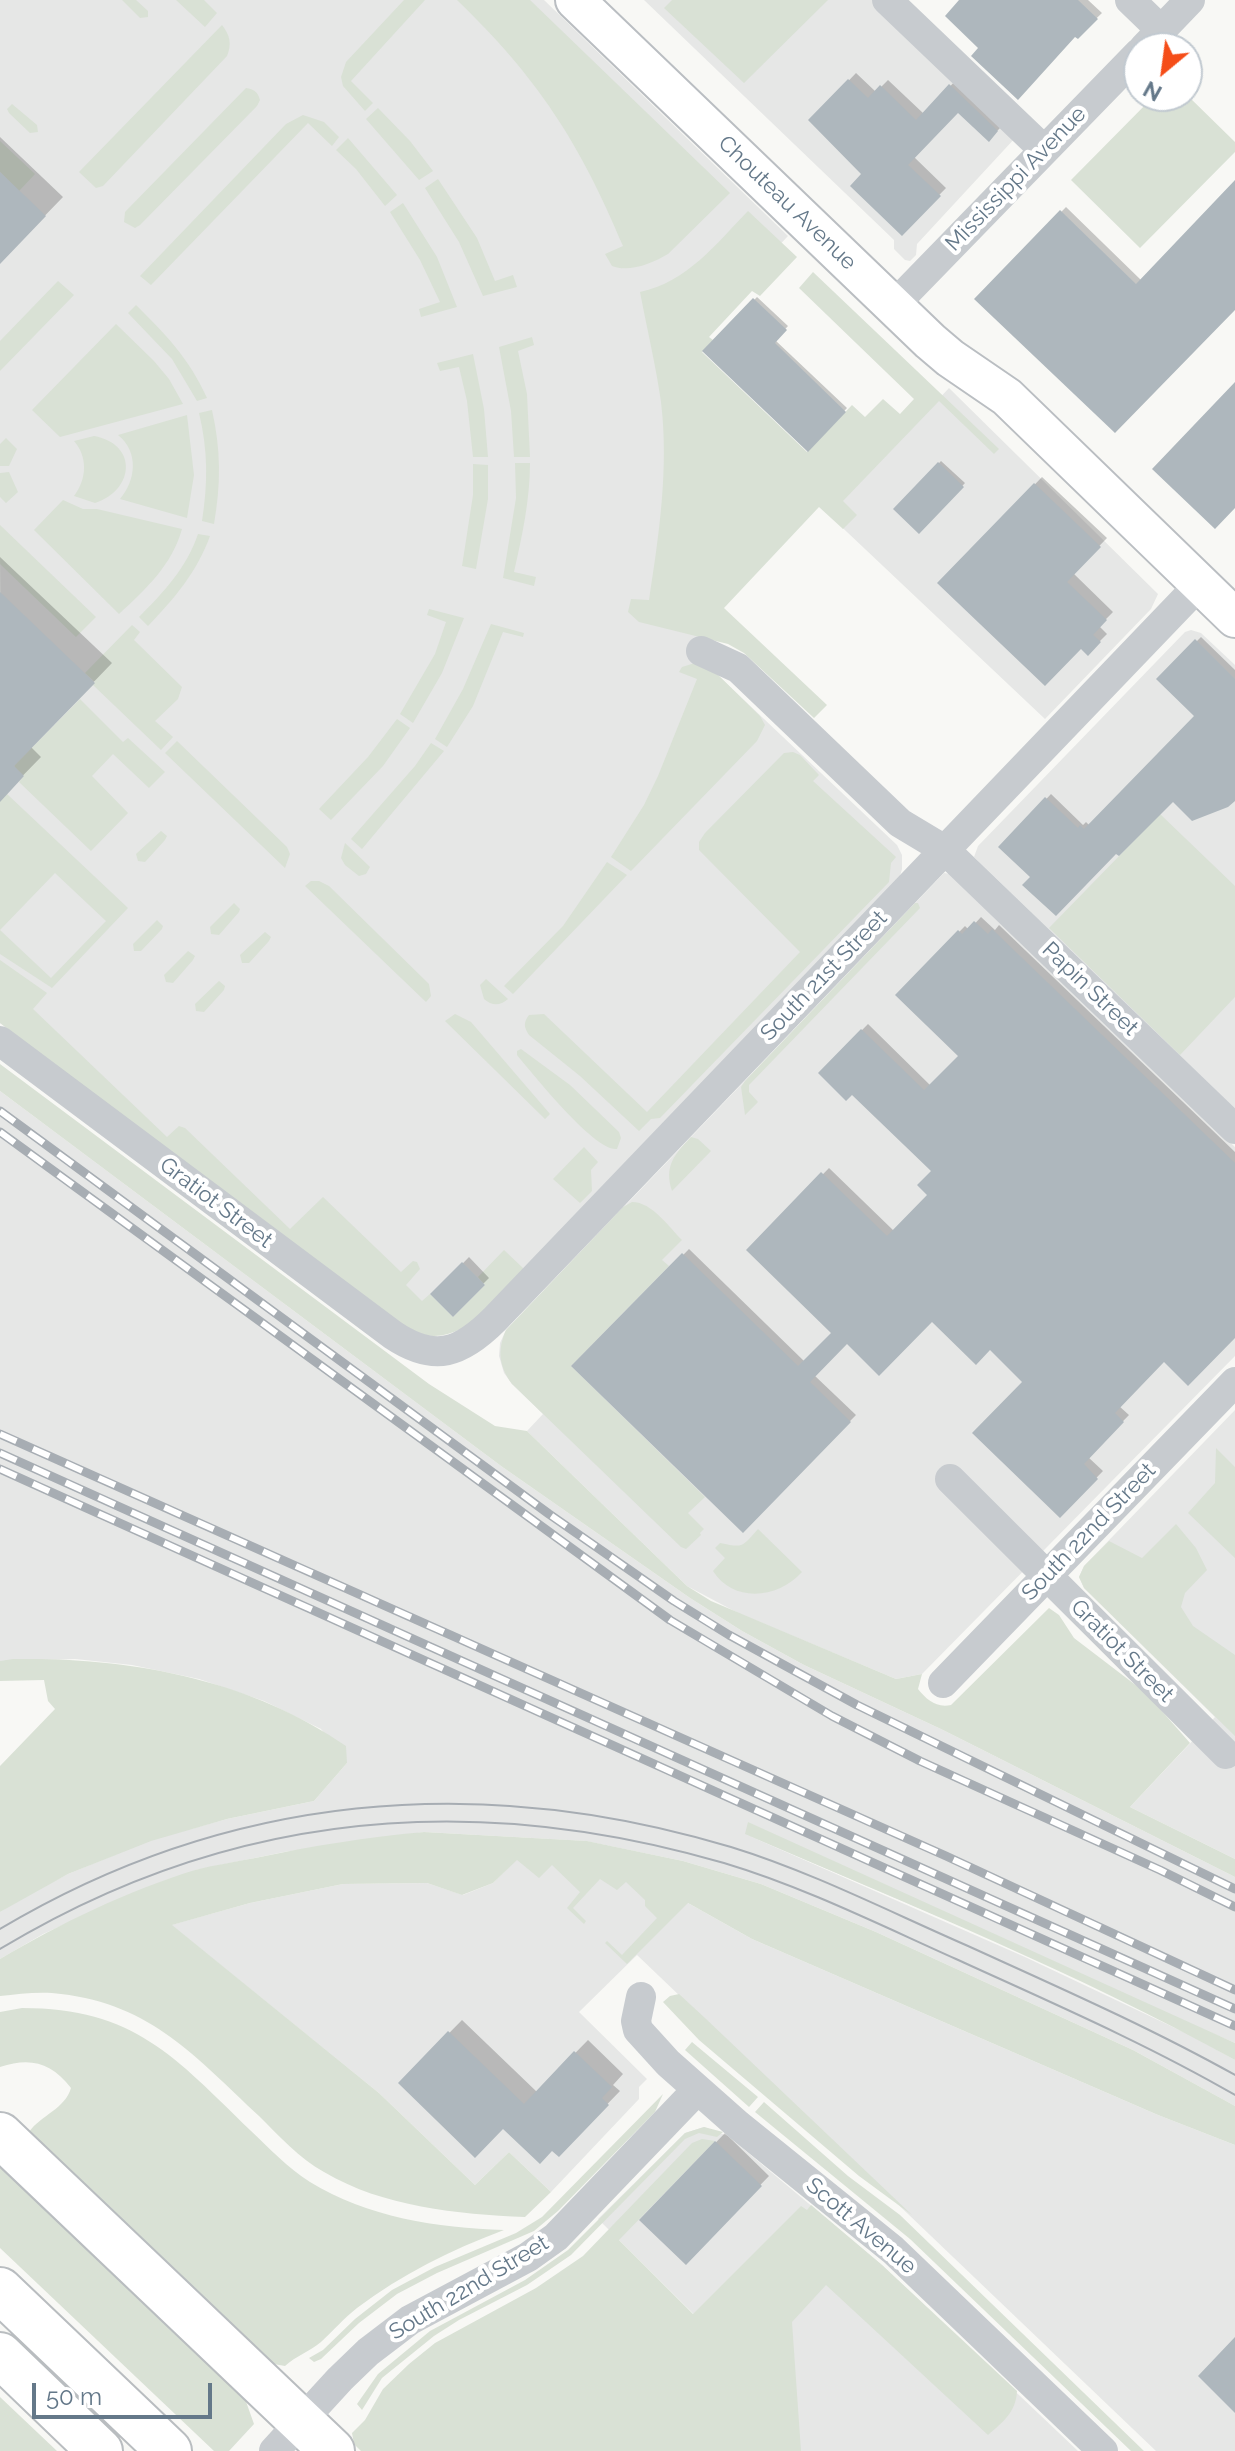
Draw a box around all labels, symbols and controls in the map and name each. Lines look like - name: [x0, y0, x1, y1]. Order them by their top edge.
- north arrow: [1123, 32, 1203, 112]
- text: N: [1139, 76, 1166, 107]
- street label: Mississippi Avenue: [940, 101, 1092, 257]
- street label: Chouteau Avenue: [712, 130, 862, 276]
- street label: South 21st Street: [755, 905, 893, 1047]
- street label: Papin Street: [1036, 937, 1144, 1041]
- street label: Gratiot Street: [154, 1152, 278, 1254]
- street label: South 22nd Street: [1017, 1458, 1161, 1606]
- street label: Gratiot Street: [1065, 1594, 1179, 1708]
- street label: Scott Avenue: [801, 2172, 921, 2280]
- street label: South 22nd Street: [384, 2230, 554, 2346]
- scale bar: [36, 2367, 216, 2417]
- text: 50 m: [46, 2382, 102, 2411]

